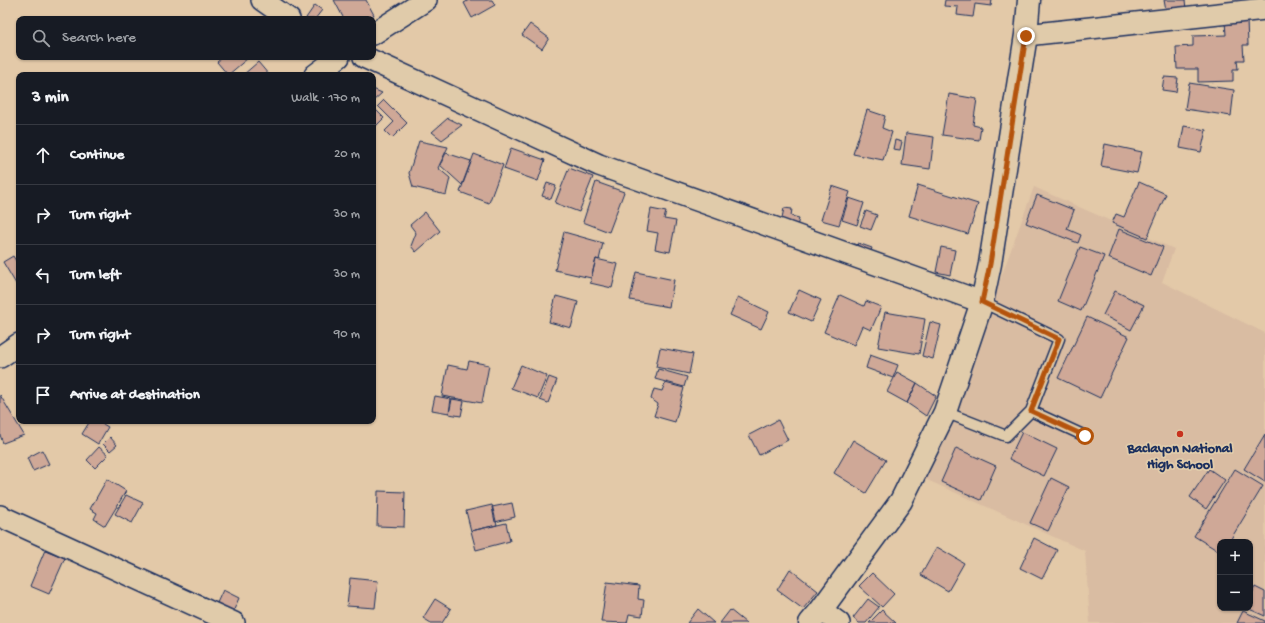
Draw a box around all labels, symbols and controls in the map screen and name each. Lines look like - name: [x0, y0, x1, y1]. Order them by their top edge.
- search box: [16, 16, 376, 60]
- icon: search: [30, 27, 52, 49]
- route end: [1017, 27, 1035, 45]
- text: Search here: [62, 29, 136, 47]
- text: 3 min: [32, 88, 69, 108]
- text: Walk · 170 m: [291, 91, 360, 106]
- icon: ahead: [32, 144, 54, 166]
- text: Continue: [70, 146, 124, 164]
- text: 20 m: [334, 147, 360, 162]
- icon: right: [32, 204, 54, 226]
- text: Turn right: [70, 206, 130, 224]
- text: 30 m: [334, 207, 360, 222]
- icon: left: [32, 264, 54, 286]
- text: Turn left: [70, 266, 121, 284]
- text: 30 m: [334, 267, 360, 282]
- icon: right: [32, 324, 54, 346]
- text: Turn right: [70, 326, 130, 344]
- text: 90 m: [334, 327, 360, 342]
- icon: arrive: [32, 384, 54, 406]
- text: Arrive at destination: [70, 386, 200, 404]
- route start: [1076, 427, 1094, 445]
- marker: Baclayon National High School: [1175, 429, 1185, 439]
- place label: Baclayon National High School: [1126, 441, 1233, 474]
- map controls: [1217, 539, 1253, 611]
- button: +: [1217, 539, 1253, 575]
- button: −: [1217, 575, 1253, 611]

